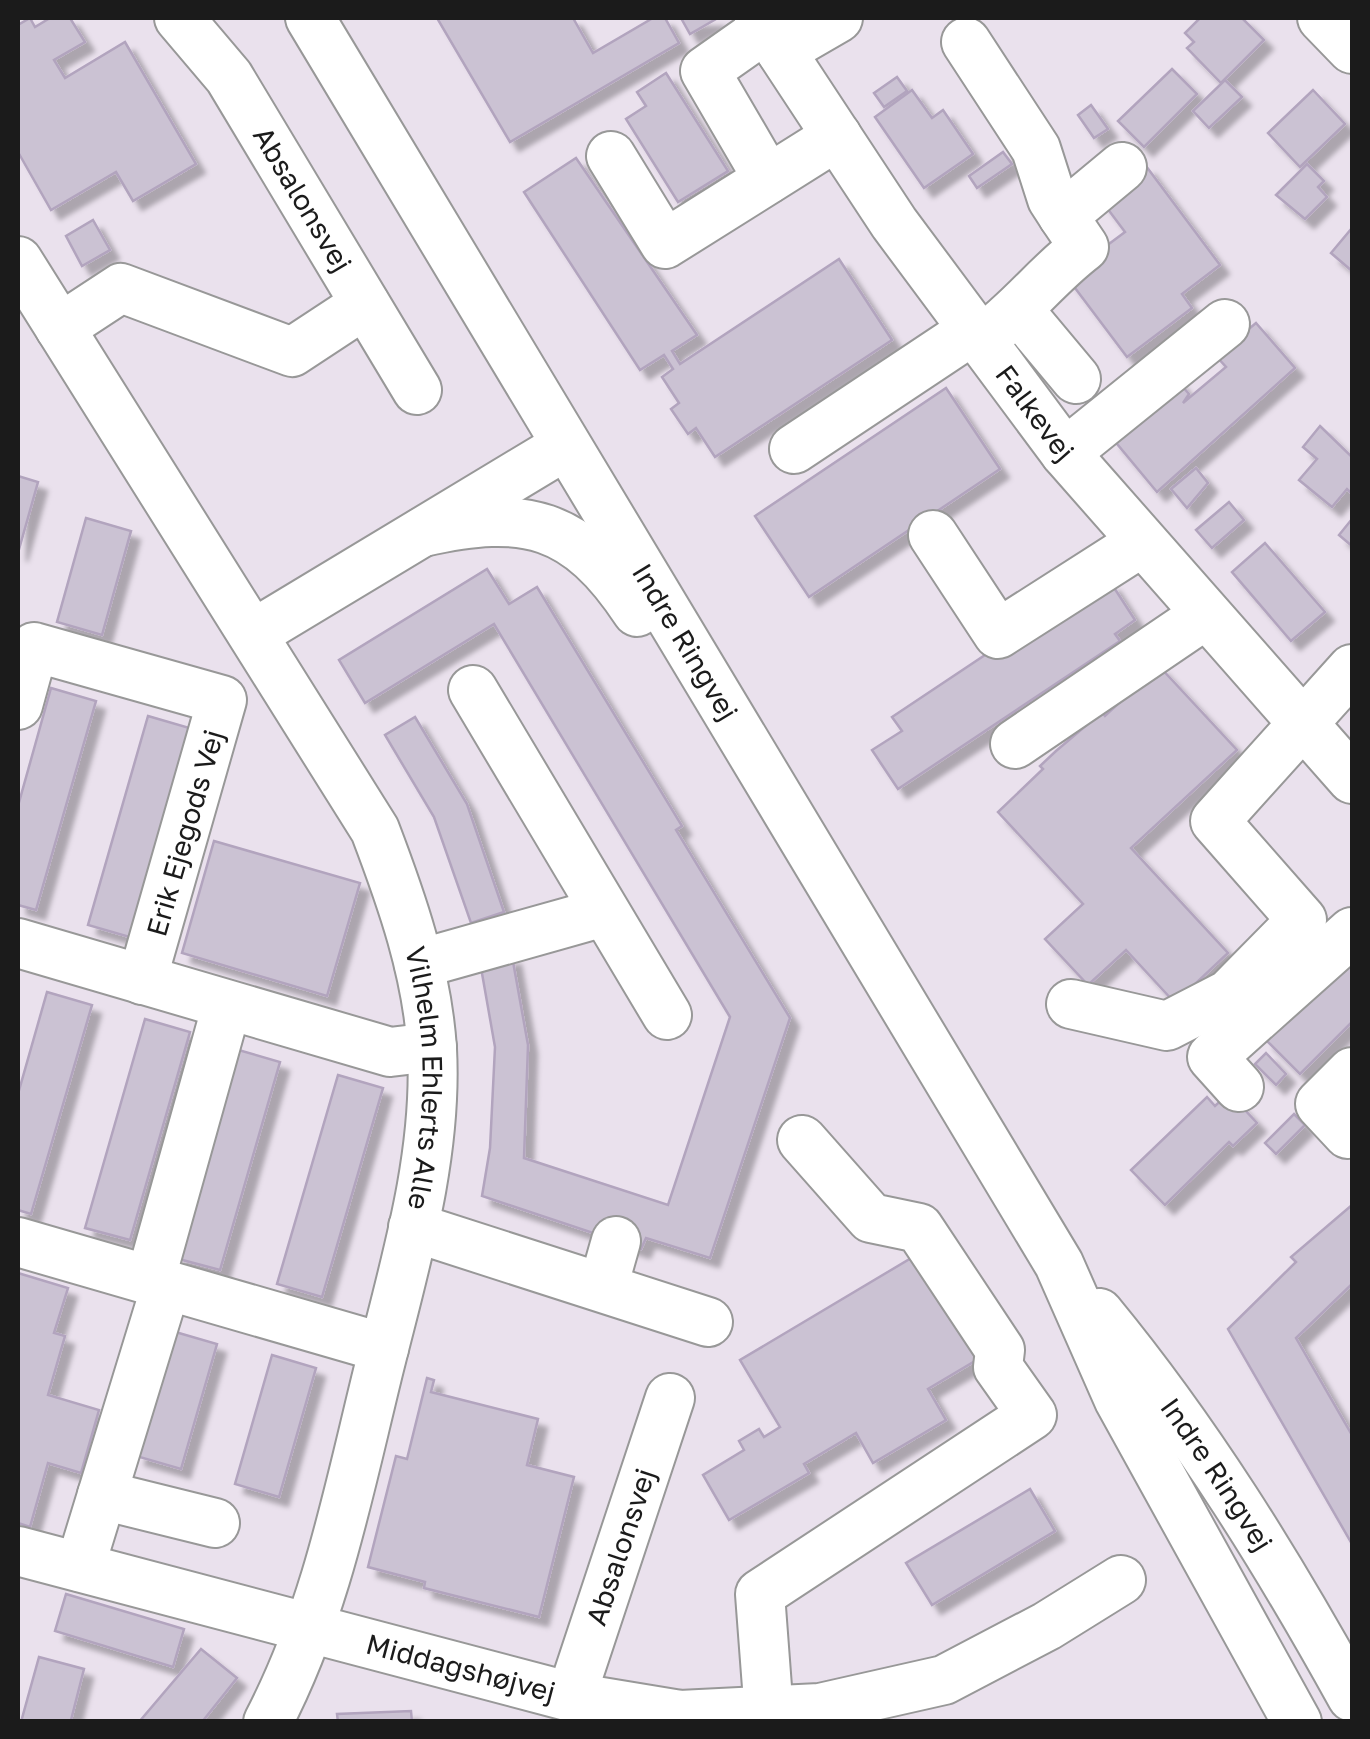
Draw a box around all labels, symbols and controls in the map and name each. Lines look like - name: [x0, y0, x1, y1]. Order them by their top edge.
- street label: Absalonsvej: [247, 121, 359, 277]
- street label: Falkevej: [989, 358, 1081, 468]
- street label: Indre Ringvej: [626, 557, 745, 726]
- street label: Erik Ejegods Vej: [139, 726, 230, 940]
- street label: Vilhelm Ehlerts Alle: [399, 943, 450, 1213]
- street label: Indre Ringvej: [1154, 1391, 1280, 1557]
- street label: Absalonsvej: [579, 1464, 661, 1629]
- street label: Middagshøjvej: [363, 1627, 559, 1708]

